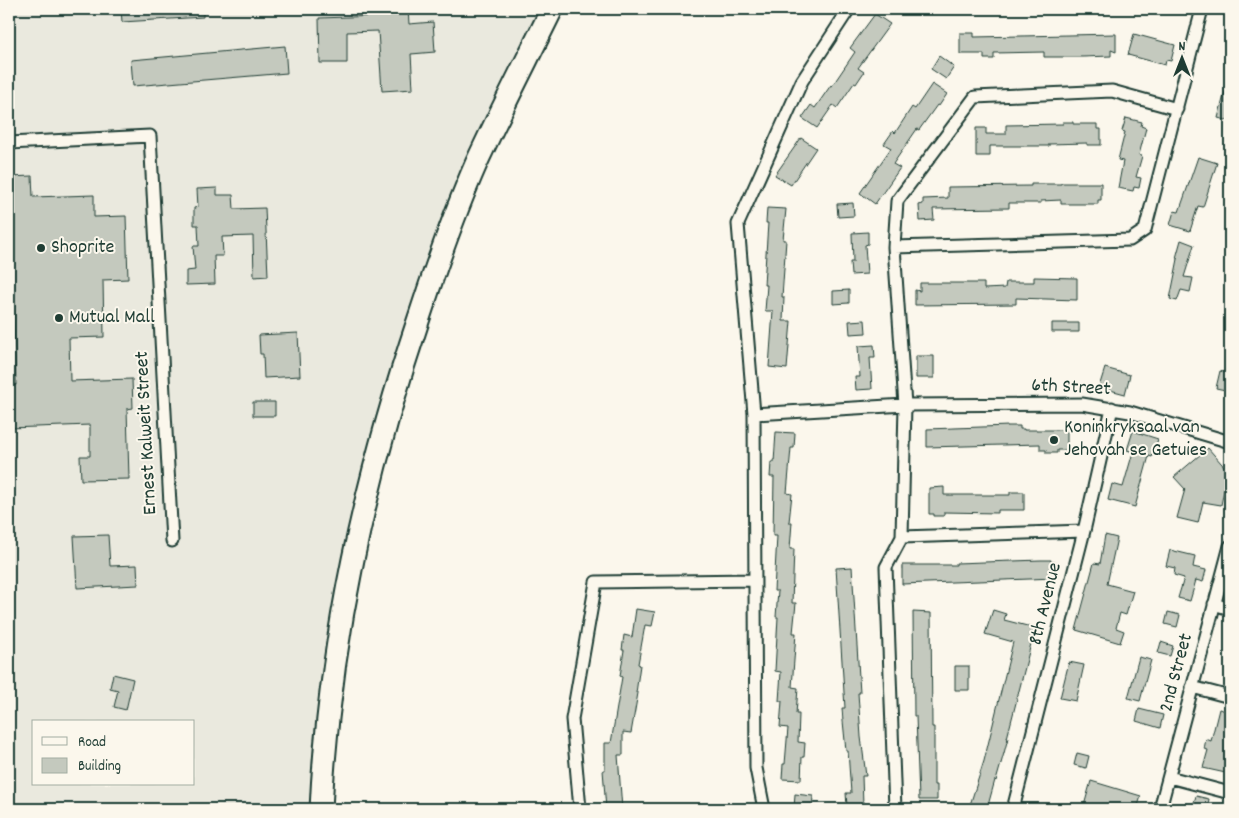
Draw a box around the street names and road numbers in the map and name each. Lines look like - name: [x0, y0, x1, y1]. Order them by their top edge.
- street label: Ernest Kalweit Street: [129, 350, 165, 516]
- street label: 6th Street: [1031, 372, 1111, 404]
- street label: 8th Avenue: [1022, 560, 1070, 648]
- street label: 2nd Street: [1153, 630, 1201, 716]

